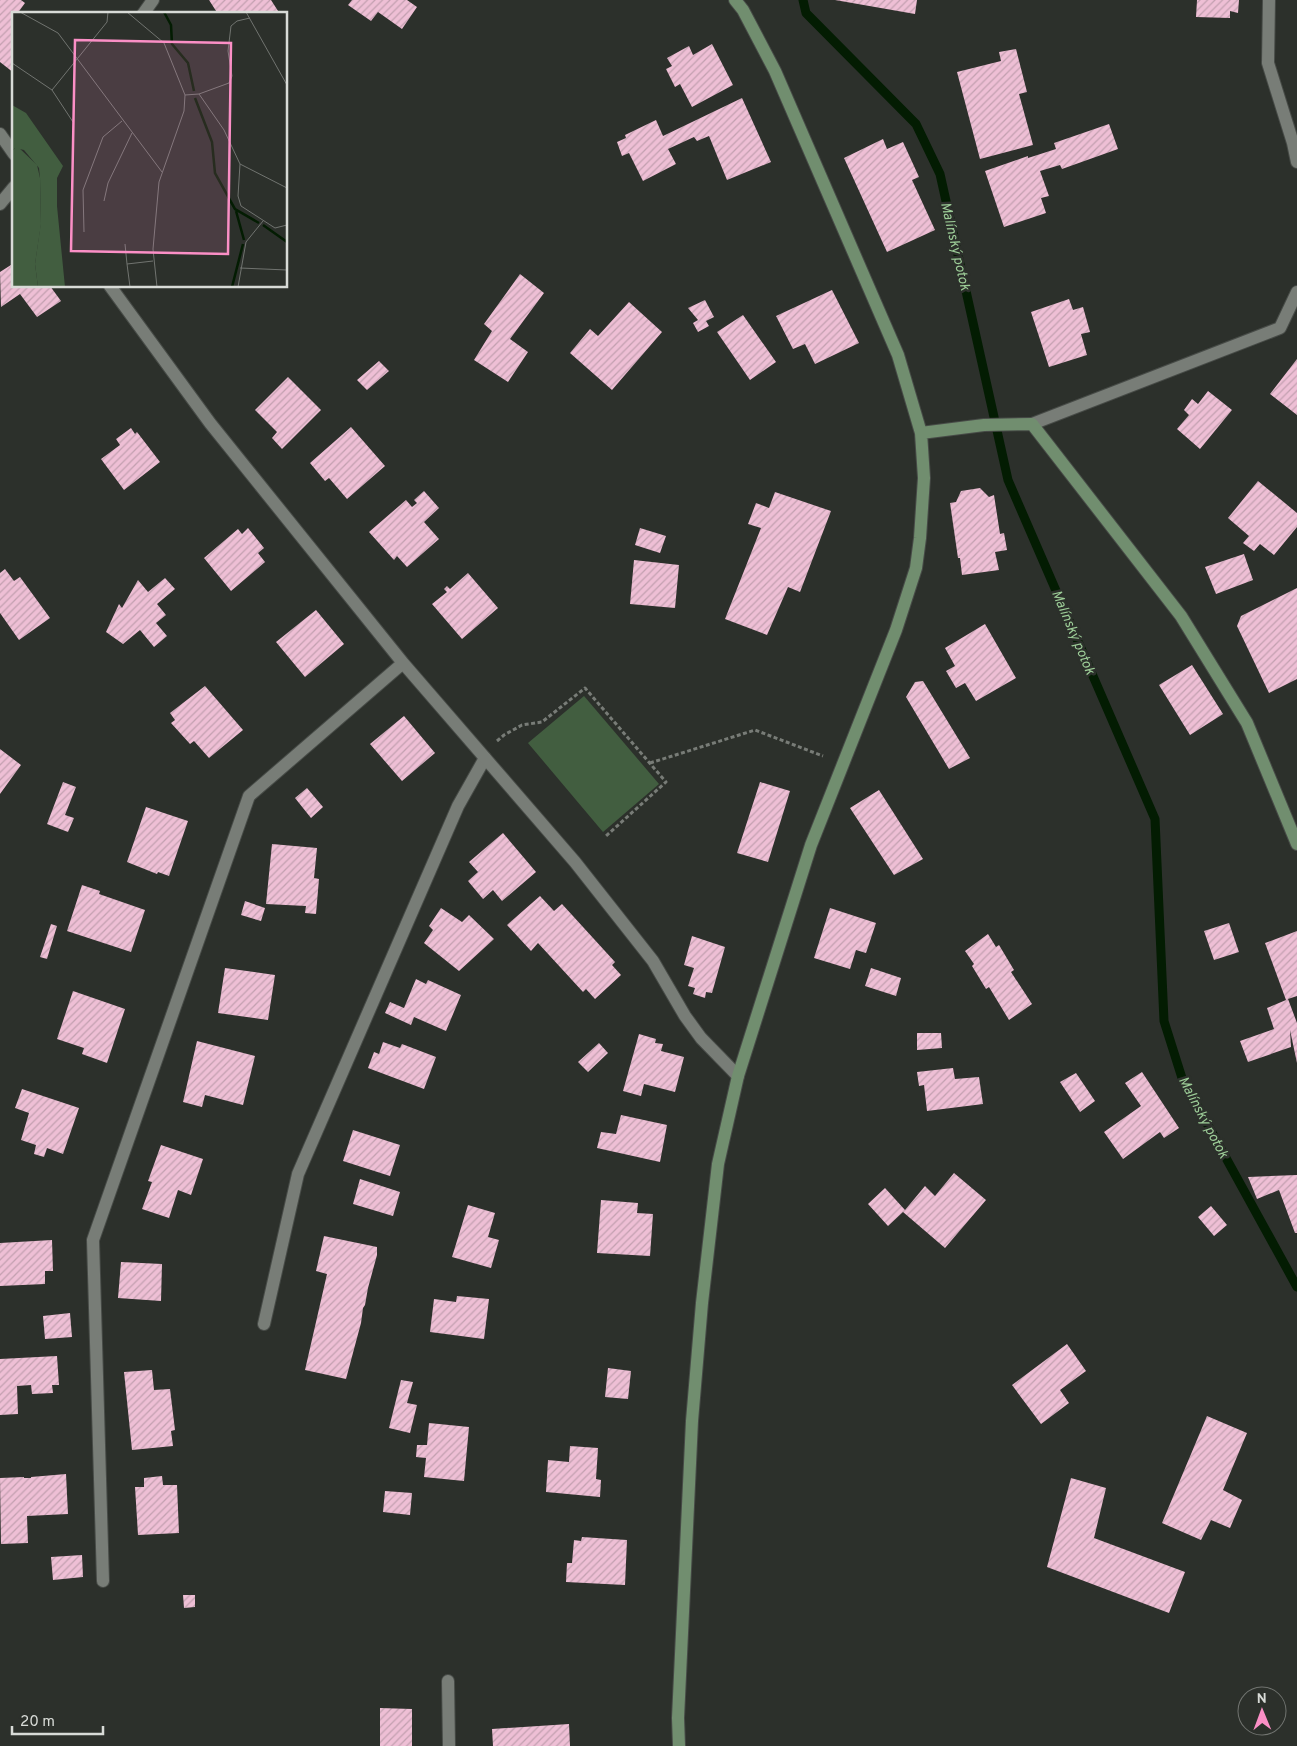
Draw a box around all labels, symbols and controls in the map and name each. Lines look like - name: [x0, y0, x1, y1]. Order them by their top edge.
- inset map: [12, 12, 288, 288]
- water label: Malínský potok: [936, 201, 973, 293]
- water label: Malínský potok: [1047, 588, 1098, 678]
- water label: Malínský potok: [1174, 1074, 1232, 1162]
- north arrow: [1237, 1686, 1287, 1736]
- text: N: [1257, 1691, 1267, 1708]
- scale bar: [12, 1704, 104, 1736]
- text: 20 m: [20, 1713, 55, 1732]

